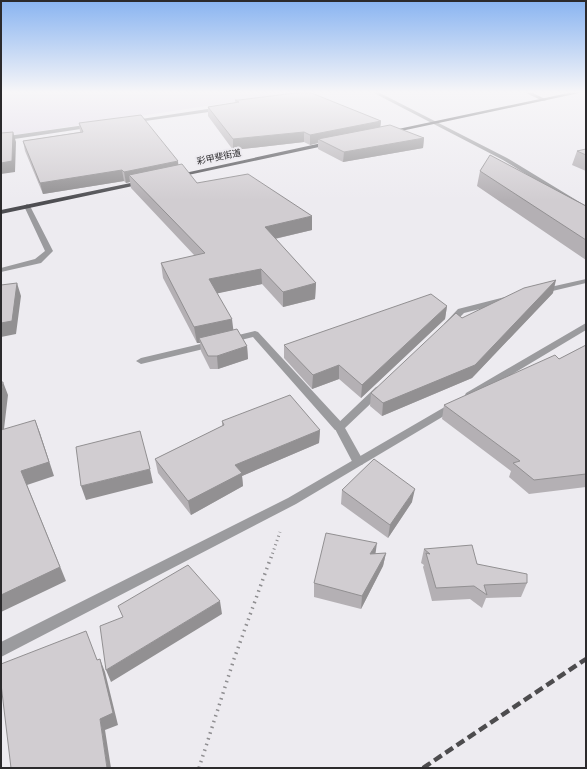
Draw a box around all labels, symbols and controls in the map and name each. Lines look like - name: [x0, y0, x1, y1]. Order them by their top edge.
- street label: 彩甲斐街道: [196, 146, 242, 167]

